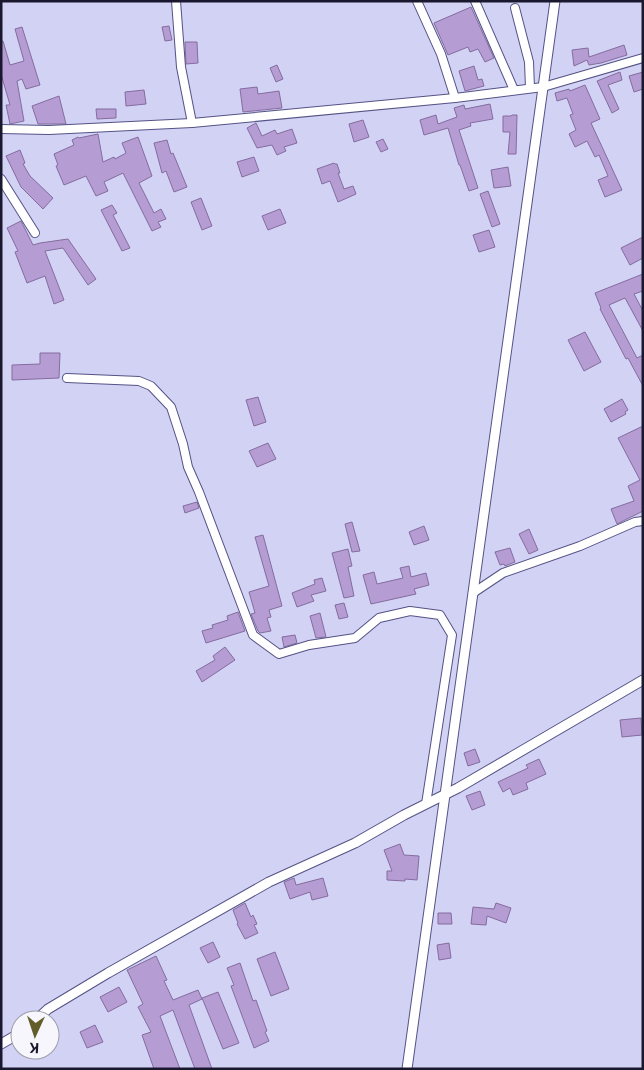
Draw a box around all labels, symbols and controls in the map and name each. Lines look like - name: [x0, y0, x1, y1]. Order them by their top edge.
- north arrow: [10, 1010, 60, 1060]
- text: K: [29, 1040, 40, 1056]

